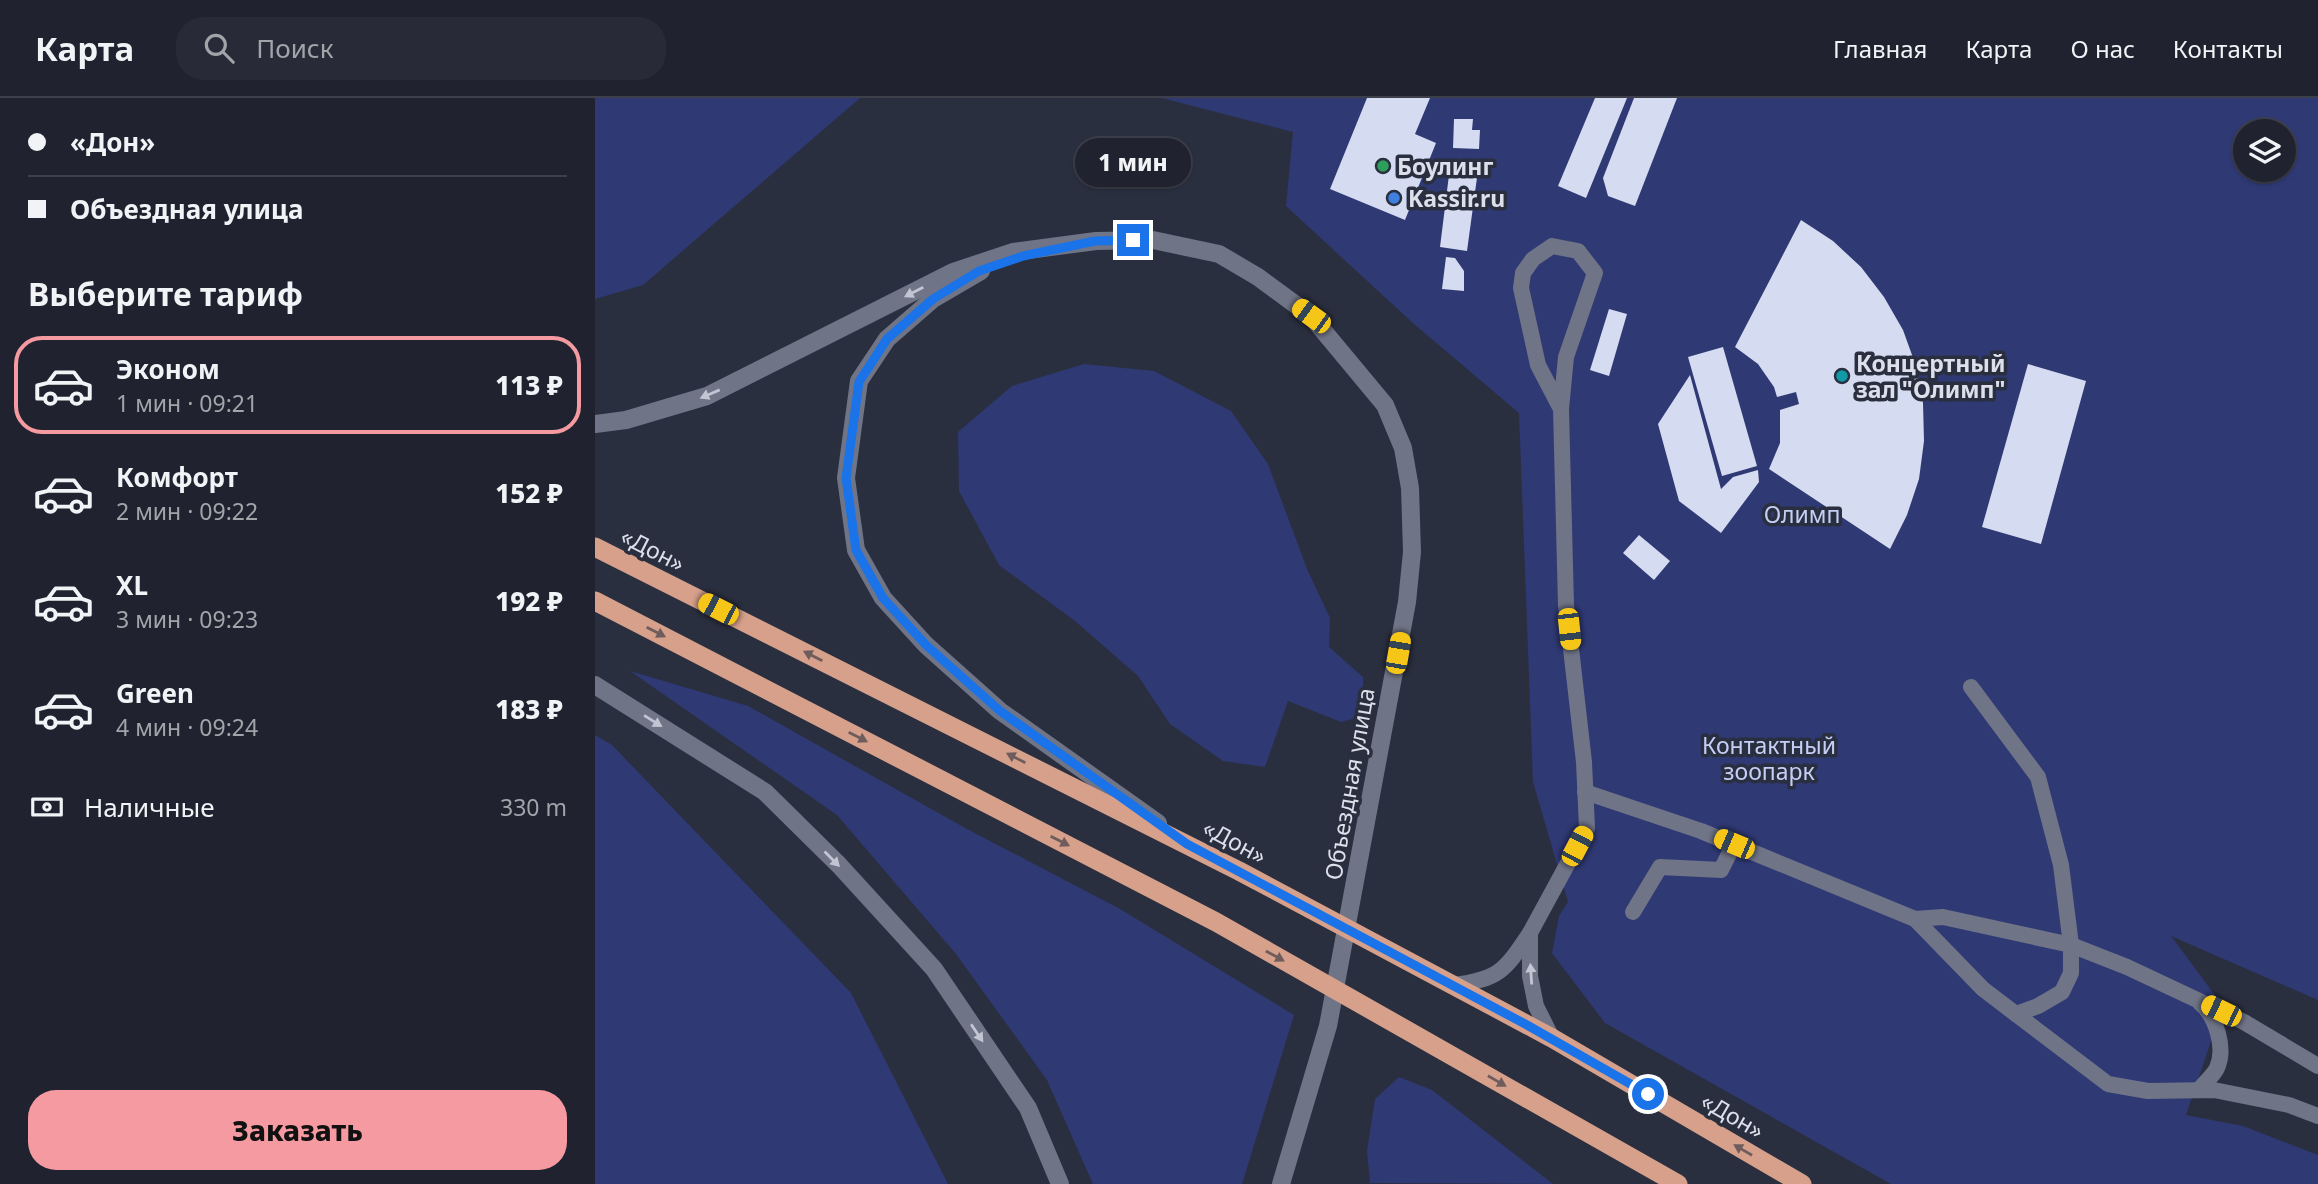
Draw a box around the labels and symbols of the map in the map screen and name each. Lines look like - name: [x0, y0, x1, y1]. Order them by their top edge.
- callout: 1 мин: [1075, 138, 1191, 188]
- place label: Боулинг: [1397, 150, 1493, 182]
- marker: Боулинг: [1375, 158, 1391, 174]
- place label: Kassir.ru: [1408, 182, 1505, 214]
- marker: Kassir.ru: [1386, 190, 1402, 206]
- route end: [1117, 224, 1149, 256]
- one-way arrow: [904, 287, 924, 298]
- car: [1288, 295, 1335, 337]
- place label: Концертный зал "Олимп": [1856, 347, 2006, 405]
- marker: Концертный зал "Олимп": [1834, 368, 1850, 384]
- one-way arrow: [700, 389, 721, 400]
- park label: Олимп: [1764, 498, 1840, 530]
- street label: «Дон»: [615, 519, 691, 579]
- car: [695, 590, 742, 628]
- car: [1557, 607, 1582, 651]
- one-way arrow: [646, 626, 666, 638]
- car: [1385, 630, 1412, 676]
- one-way arrow: [803, 651, 823, 662]
- street label: Объездная улица: [1316, 685, 1382, 883]
- one-way arrow: [643, 715, 662, 728]
- park label: Контактный зоопарк: [1702, 729, 1836, 787]
- one-way arrow: [848, 731, 868, 742]
- one-way arrow: [1006, 753, 1026, 764]
- street label: «Дон»: [1197, 811, 1273, 871]
- car: [1558, 823, 1597, 869]
- car: [1711, 826, 1758, 862]
- one-way arrow: [1050, 836, 1070, 847]
- one-way arrow: [824, 850, 841, 867]
- one-way arrow: [1266, 949, 1285, 962]
- one-way arrow: [1525, 963, 1536, 985]
- car: [2198, 992, 2245, 1030]
- one-way arrow: [971, 1023, 984, 1043]
- one-way arrow: [1487, 1075, 1507, 1087]
- route start: [1632, 1078, 1664, 1110]
- street label: «Дон»: [1696, 1084, 1770, 1146]
- one-way arrow: [1734, 1143, 1753, 1156]

